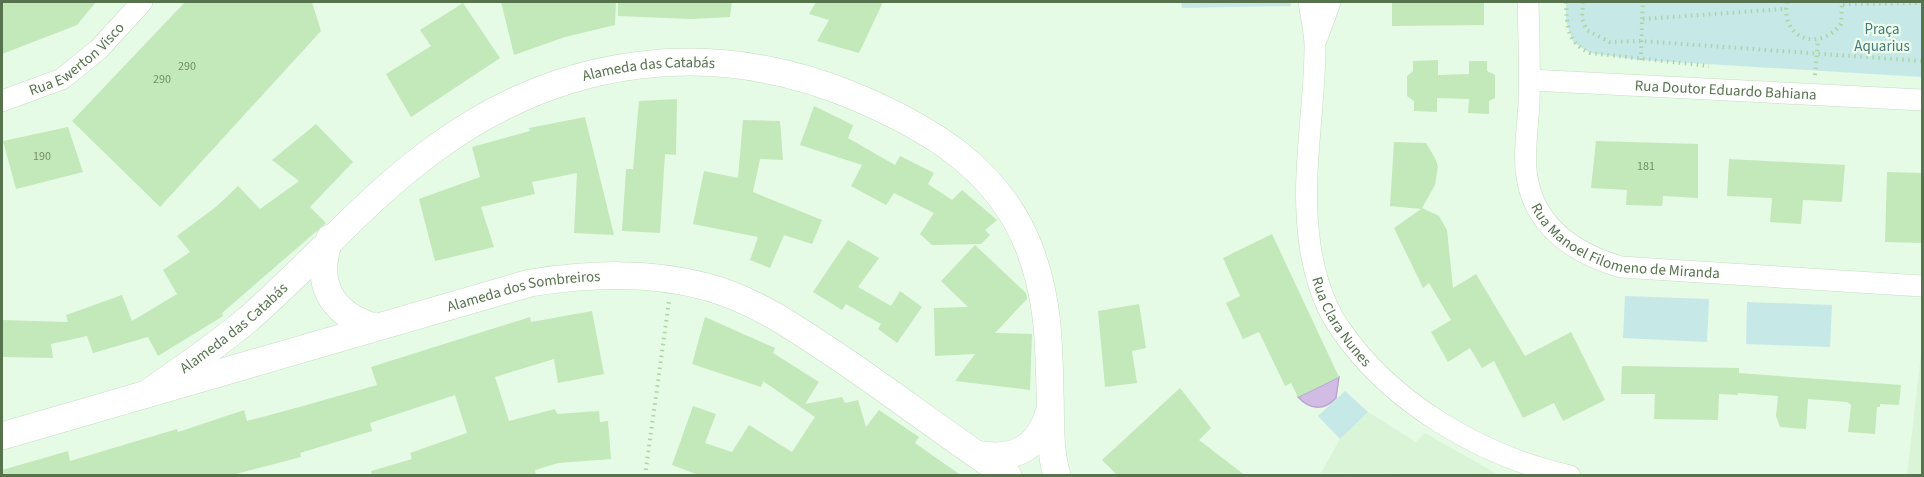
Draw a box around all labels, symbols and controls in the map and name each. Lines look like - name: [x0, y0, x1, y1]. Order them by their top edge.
- street label: Rua Ewerton Visco: [26, 18, 129, 101]
- park label: Praça Aquarius: [1854, 19, 1910, 57]
- street label: Alameda das Catabás: [580, 52, 716, 87]
- house number: 290: [178, 58, 196, 75]
- house number: 290: [153, 71, 171, 88]
- street label: Rua Doutor Eduardo Bahiana: [1634, 75, 1817, 106]
- house number: 190: [33, 148, 51, 165]
- house number: 181: [1637, 158, 1655, 175]
- street label: Rua Manoel Filomeno de Miranda: [1526, 200, 1721, 284]
- street label: Alameda dos Sombreiros: [445, 266, 601, 318]
- street label: Rua Clara Nunes: [1306, 274, 1376, 372]
- street label: Alameda das Catabás: [176, 278, 293, 379]

